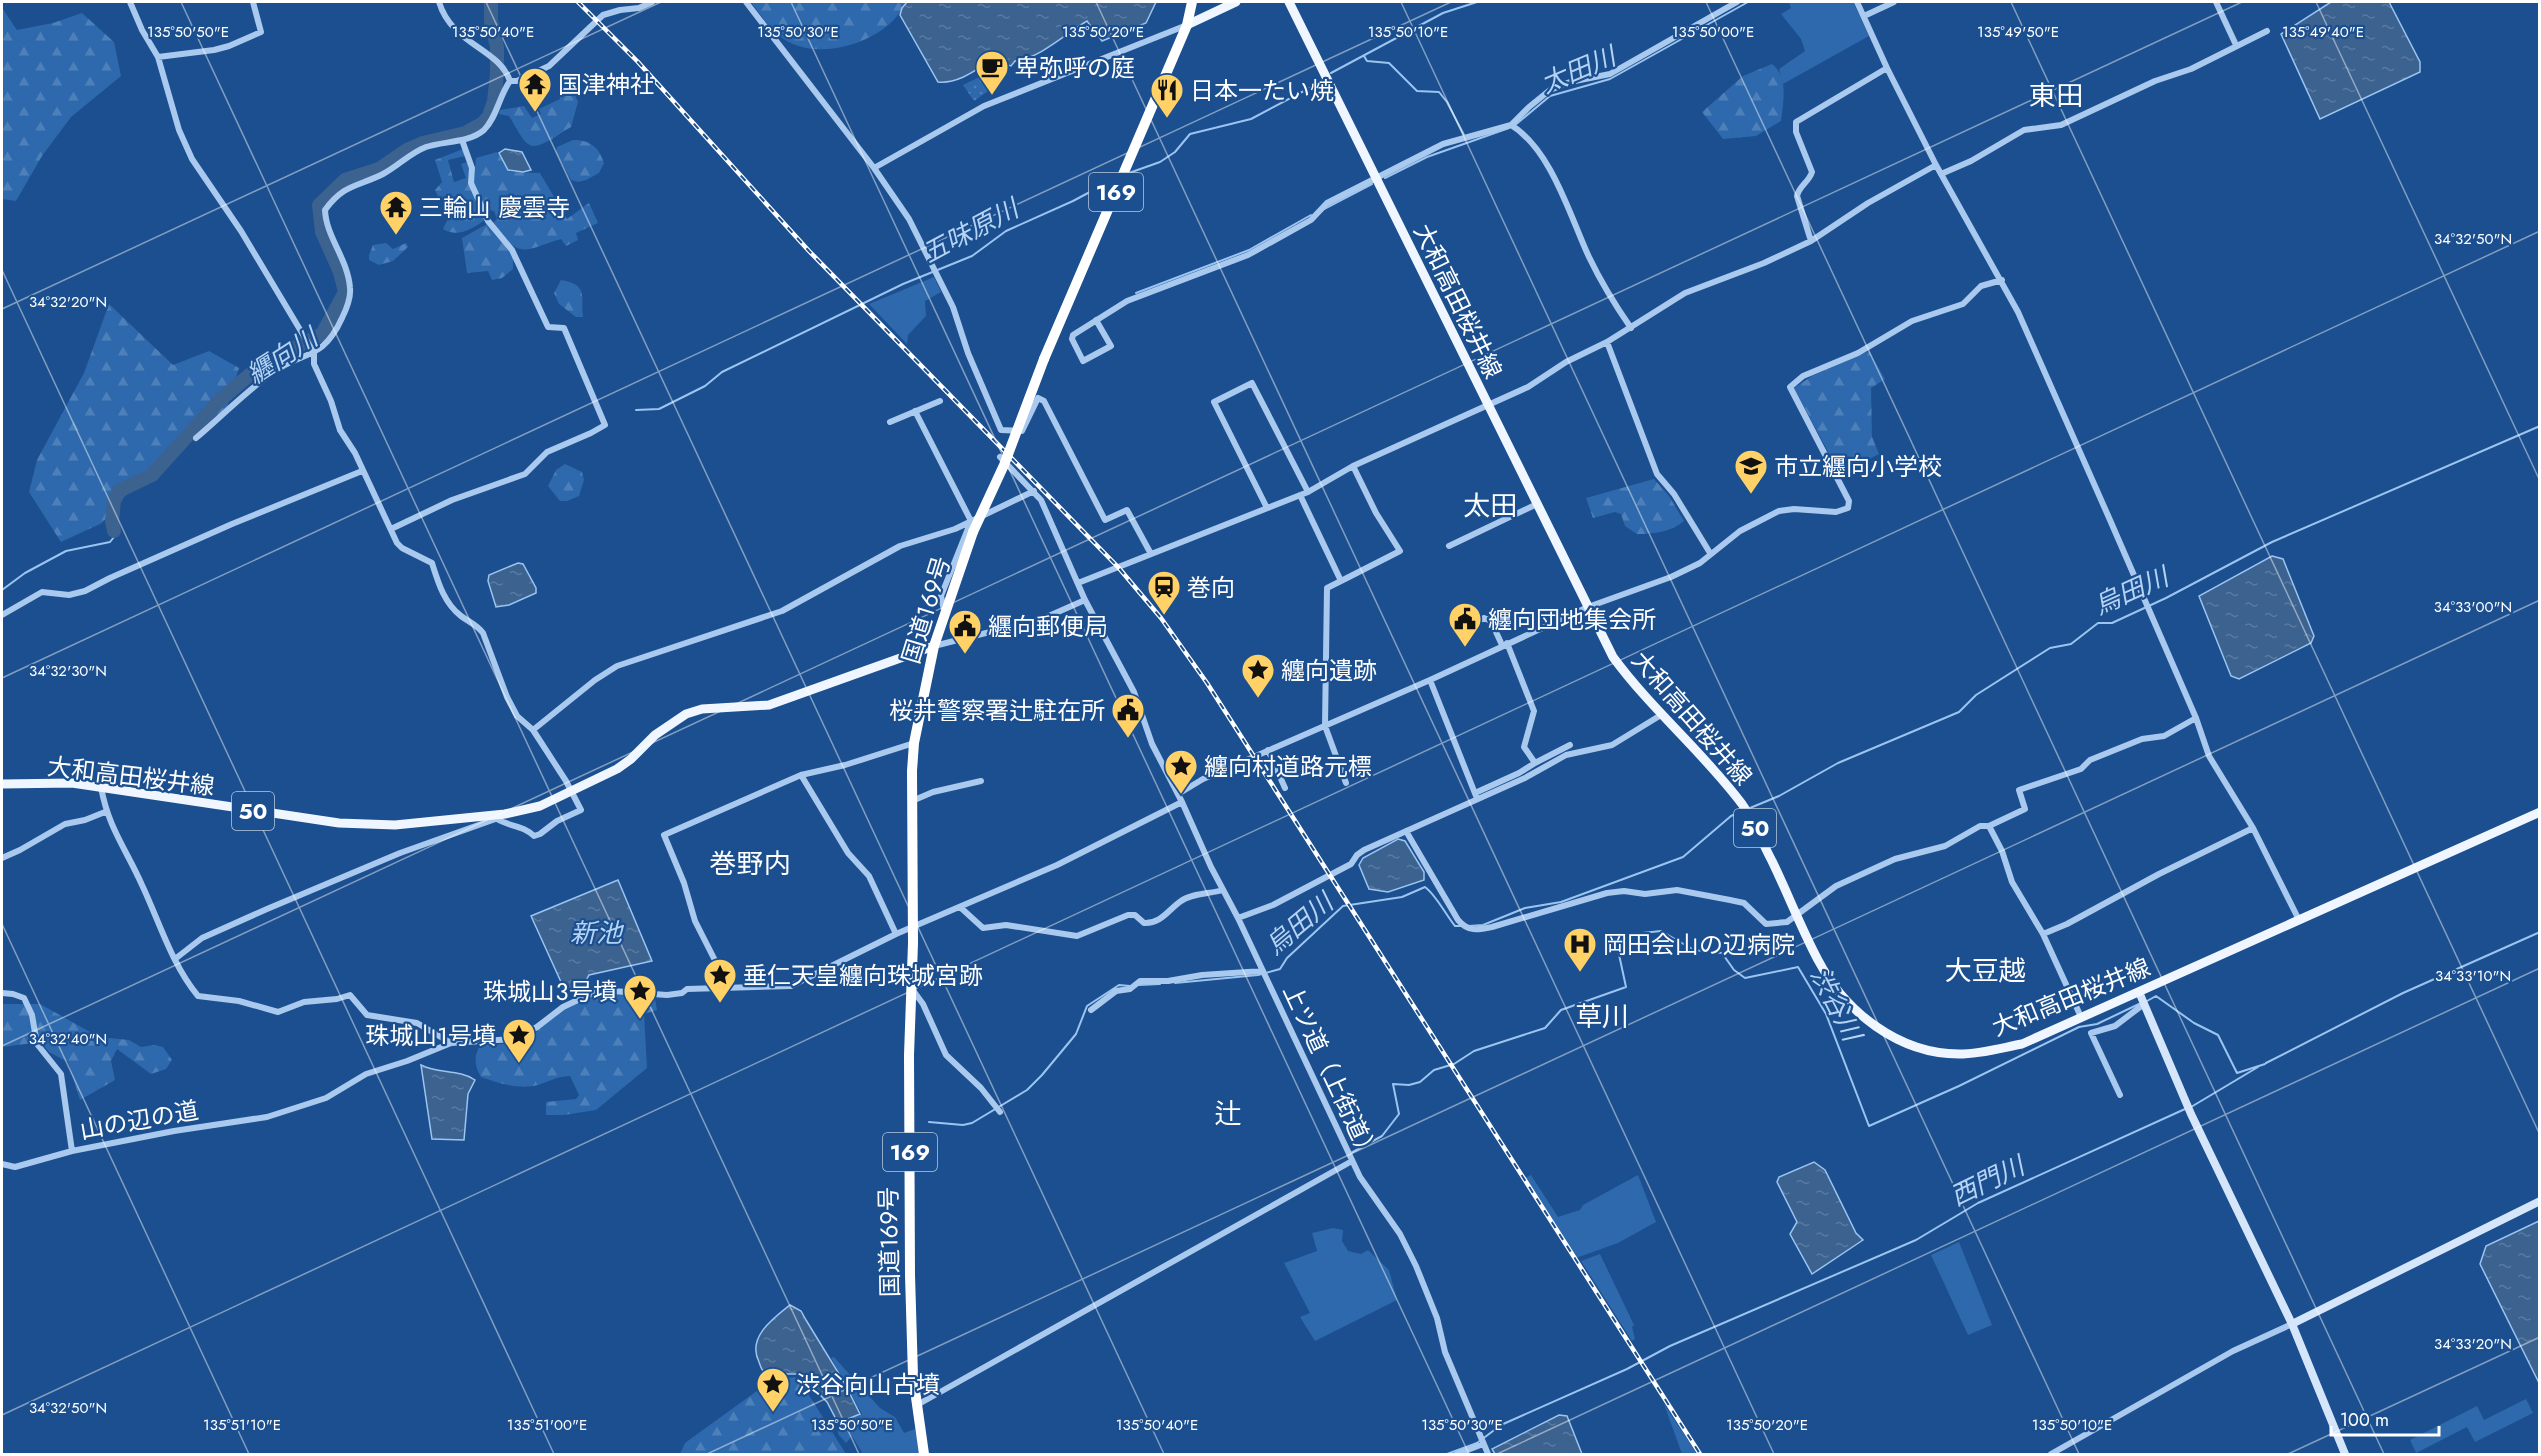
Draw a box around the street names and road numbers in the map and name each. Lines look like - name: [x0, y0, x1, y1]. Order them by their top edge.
- road number: 169: [1089, 173, 1143, 211]
- street label: 大和高田桜井線: [1405, 218, 1511, 384]
- street label: 国道169号: [893, 552, 959, 668]
- street label: 大和高田桜井線: [1624, 643, 1760, 793]
- street label: 大和高田桜井線: [45, 748, 217, 804]
- road number: 50: [232, 792, 274, 830]
- road number: 50: [1734, 809, 1776, 847]
- street label: 大和高田桜井線: [1987, 949, 2155, 1045]
- street label: 上ツ道（上街道）: [1275, 979, 1387, 1167]
- street label: 山の辺の道: [77, 1092, 201, 1148]
- road number: 169: [883, 1133, 937, 1171]
- street label: 国道169号: [871, 1186, 907, 1298]

